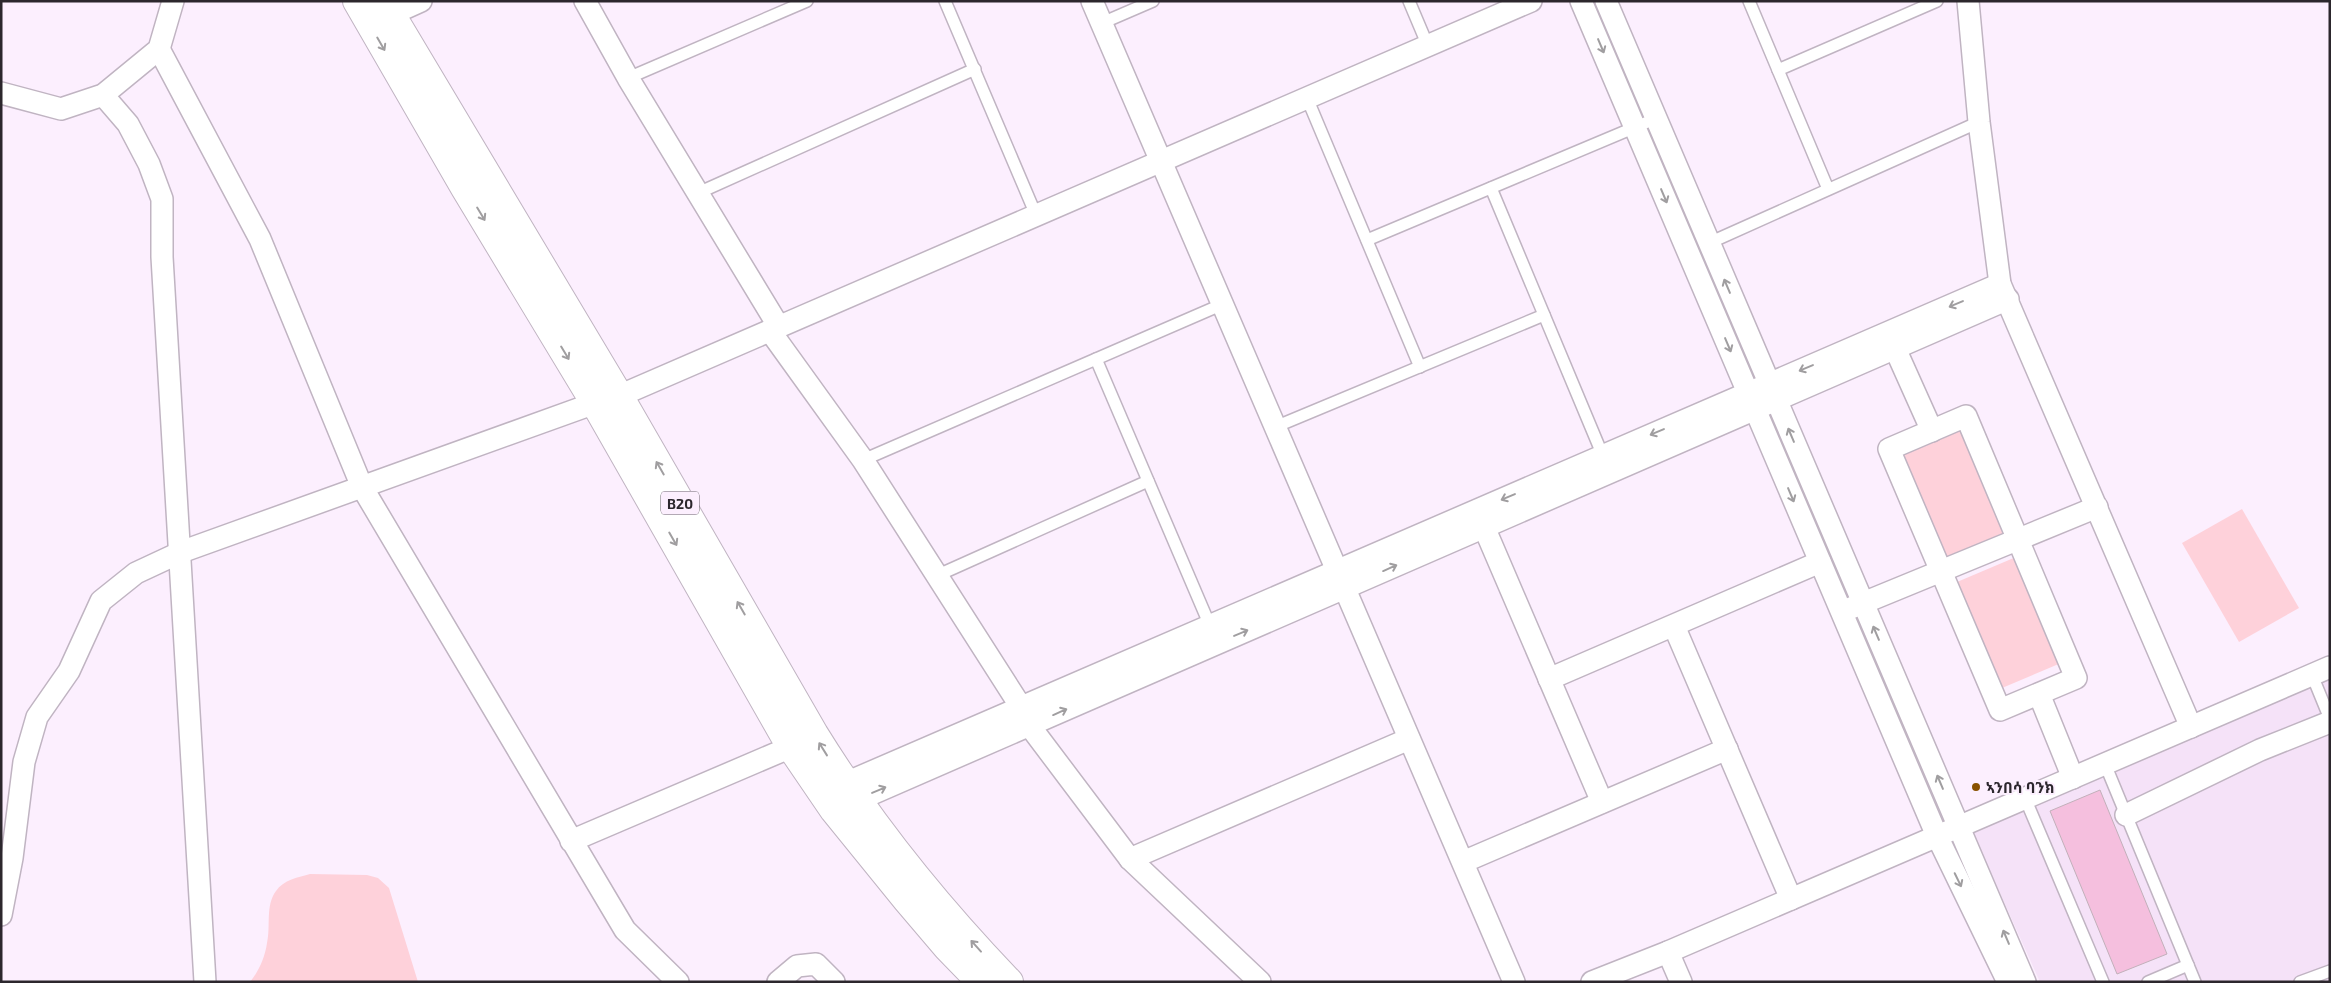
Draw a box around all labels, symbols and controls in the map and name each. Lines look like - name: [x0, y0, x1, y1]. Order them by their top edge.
- one-way arrow: [376, 36, 386, 50]
- one-way arrow: [1596, 38, 1606, 53]
- one-way arrow: [1661, 188, 1670, 203]
- one-way arrow: [476, 207, 486, 221]
- one-way arrow: [1722, 279, 1732, 294]
- one-way arrow: [1949, 299, 1964, 309]
- one-way arrow: [1724, 337, 1733, 352]
- one-way arrow: [560, 346, 570, 360]
- one-way arrow: [1799, 363, 1814, 373]
- one-way arrow: [1650, 428, 1665, 438]
- one-way arrow: [1786, 428, 1796, 443]
- one-way arrow: [654, 461, 664, 475]
- one-way arrow: [1787, 487, 1797, 502]
- road number: B20: [661, 492, 699, 514]
- one-way arrow: [1501, 492, 1516, 502]
- one-way arrow: [668, 532, 678, 546]
- one-way arrow: [1382, 563, 1397, 573]
- one-way arrow: [736, 602, 746, 616]
- one-way arrow: [1871, 626, 1880, 641]
- one-way arrow: [1233, 627, 1248, 637]
- one-way arrow: [1052, 706, 1067, 716]
- one-way arrow: [818, 742, 828, 756]
- one-way arrow: [1935, 775, 1944, 790]
- place label: ኣንበሳ ባንክ: [1986, 778, 2054, 796]
- marker: ኣንበሳ ባንክ: [1970, 781, 1982, 793]
- one-way arrow: [871, 785, 886, 795]
- one-way arrow: [1954, 872, 1963, 887]
- one-way arrow: [2001, 930, 2011, 945]
- one-way arrow: [970, 939, 982, 952]

